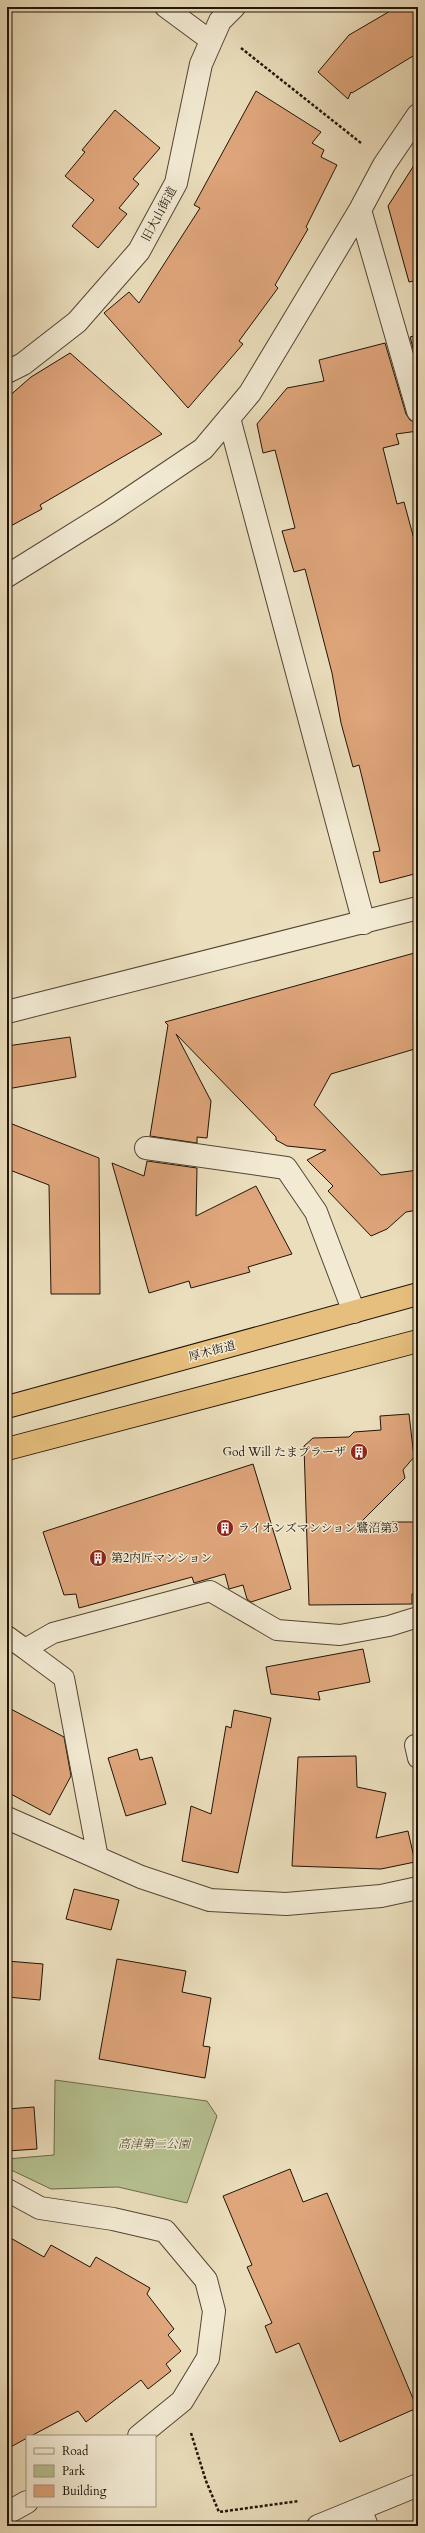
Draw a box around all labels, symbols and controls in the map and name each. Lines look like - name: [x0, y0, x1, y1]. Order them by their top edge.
- street label: 旧大山街道: [138, 184, 180, 244]
- street label: 厚木街道: [187, 1337, 237, 1365]
- building icon: God Will たまプラーザ: [349, 1442, 369, 1462]
- place label: God Will たまプラーザ: [222, 1444, 346, 1460]
- building icon: ライオンズマンション鷺沼第3: [215, 1518, 235, 1538]
- place label: ライオンズマンション鷺沼第3: [238, 1520, 398, 1536]
- building icon: 第2内匠マンション: [88, 1548, 108, 1568]
- place label: 第2内匠マンション: [111, 1550, 213, 1566]
- park label: 高津第二公園: [118, 2136, 192, 2152]
- legend: [26, 2435, 156, 2507]
- text: Road: [62, 2443, 89, 2459]
- text: Park: [62, 2463, 86, 2479]
- text: Building: [62, 2483, 107, 2499]

